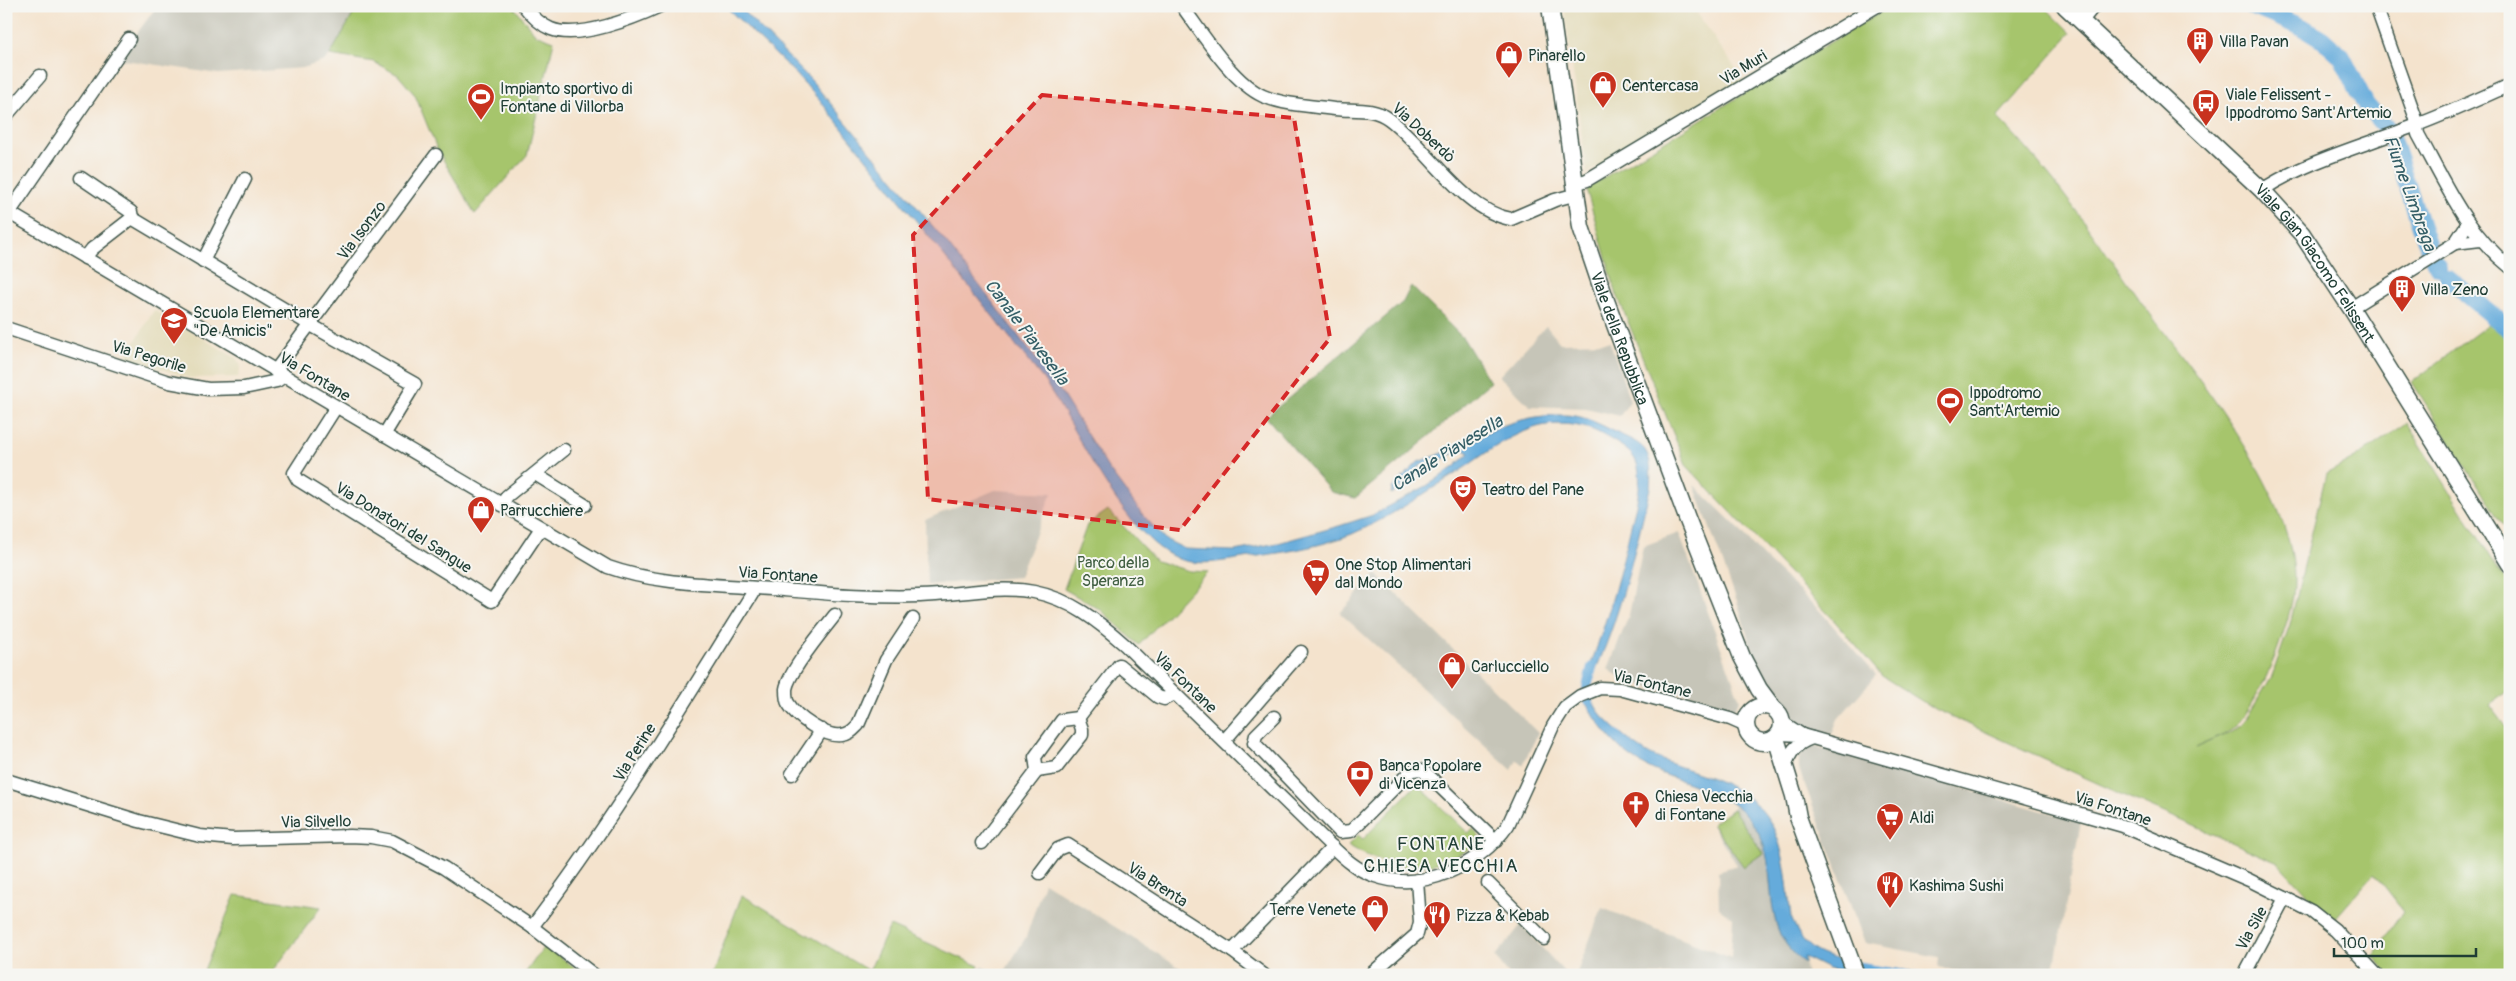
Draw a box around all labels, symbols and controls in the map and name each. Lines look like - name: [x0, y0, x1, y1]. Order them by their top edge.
- building icon: Villa Pavan: [2185, 26, 2215, 65]
- place label: Villa Pavan: [2219, 32, 2289, 52]
- shop icon: Pinarello: [1494, 40, 1524, 79]
- place label: Pinarello: [1528, 46, 1586, 66]
- street label: Via Muri: [1716, 46, 1771, 90]
- shop icon: Centercasa: [1588, 70, 1618, 109]
- place label: Centercasa: [1622, 76, 1699, 96]
- place label: Impianto sportivo di Fontane di Villorba: [500, 79, 632, 117]
- sports icon: Impianto sportivo di Fontane di Villorba: [466, 82, 496, 121]
- place label: Viale Felissent - Ippodromo Sant'Artemio: [2225, 85, 2392, 123]
- bus stop icon: Viale Felissent - Ippodromo Sant'Artemio: [2191, 88, 2221, 127]
- street label: Via Doberdò: [1387, 98, 1459, 167]
- water label: Fiume Limbraga: [2378, 132, 2442, 256]
- street label: Viale Gian Giacomo Felissent: [2250, 179, 2379, 347]
- street label: Via Isonzo: [333, 197, 391, 264]
- street label: Viale della Repubblica: [1586, 269, 1653, 408]
- building icon: Villa Zeno: [2387, 274, 2417, 313]
- water label: Canale Piavesella: [979, 275, 1075, 391]
- place label: Villa Zeno: [2421, 280, 2489, 300]
- place label: Scuola Elementare "De Amicis": [193, 303, 320, 341]
- school or university icon: Scuola Elementare "De Amicis": [159, 306, 189, 345]
- street label: Via Pegorile: [109, 336, 189, 378]
- street label: Via Fontane: [275, 348, 354, 406]
- place label: Ippodromo Sant'Artemio: [1969, 383, 2060, 421]
- sports icon: Ippodromo Sant'Artemio: [1935, 386, 1965, 425]
- water label: Canale Piavesella: [1387, 409, 1509, 497]
- theatre icon: Teatro del Pane: [1448, 474, 1478, 513]
- street label: Via Donatori del Sangue: [331, 478, 476, 578]
- place label: Teatro del Pane: [1482, 480, 1584, 500]
- shop icon: Parrucchiere: [466, 495, 496, 534]
- place label: Parrucchiere: [500, 501, 583, 521]
- park label: Parco della Speranza: [1077, 553, 1149, 591]
- place label: One Stop Alimentari dal Mondo: [1335, 555, 1471, 593]
- supermarket icon: One Stop Alimentari dal Mondo: [1301, 558, 1331, 597]
- street label: Via Fontane: [737, 562, 819, 588]
- street label: Via Fontane: [1150, 648, 1221, 718]
- shop icon: Carlucciello: [1437, 651, 1467, 690]
- place label: Carlucciello: [1471, 657, 1549, 677]
- street label: Via Fontane: [1611, 665, 1693, 703]
- street label: Via Perine: [609, 719, 661, 786]
- place label: Banca Popolare di Vicenza: [1379, 756, 1481, 794]
- bank icon: Banca Popolare di Vicenza: [1345, 759, 1375, 798]
- place label: Chiesa Vecchia di Fontane: [1655, 787, 1753, 825]
- street label: Via Fontane: [2072, 787, 2154, 831]
- church icon: Chiesa Vecchia di Fontane: [1621, 790, 1651, 829]
- supermarket icon: Aldi: [1875, 802, 1905, 841]
- place label: Aldi: [1909, 808, 1934, 828]
- street label: Via Silvello: [281, 811, 352, 833]
- district label: FONTANE CHIESA VECCHIA: [1364, 832, 1518, 878]
- street label: Via Brenta: [1123, 858, 1191, 912]
- restaurant icon: Kashima Sushi: [1875, 870, 1905, 909]
- place label: Kashima Sushi: [1909, 876, 2004, 896]
- shop icon: Terre Venete: [1360, 894, 1390, 933]
- place label: Terre Venete: [1269, 900, 1356, 920]
- restaurant icon: Pizza & Kebab: [1422, 900, 1452, 939]
- street label: Via Sile: [2232, 903, 2272, 954]
- place label: Pizza & Kebab: [1456, 906, 1550, 926]
- scale bar: [2334, 926, 2476, 958]
- text: 100 m: [2341, 934, 2384, 953]

